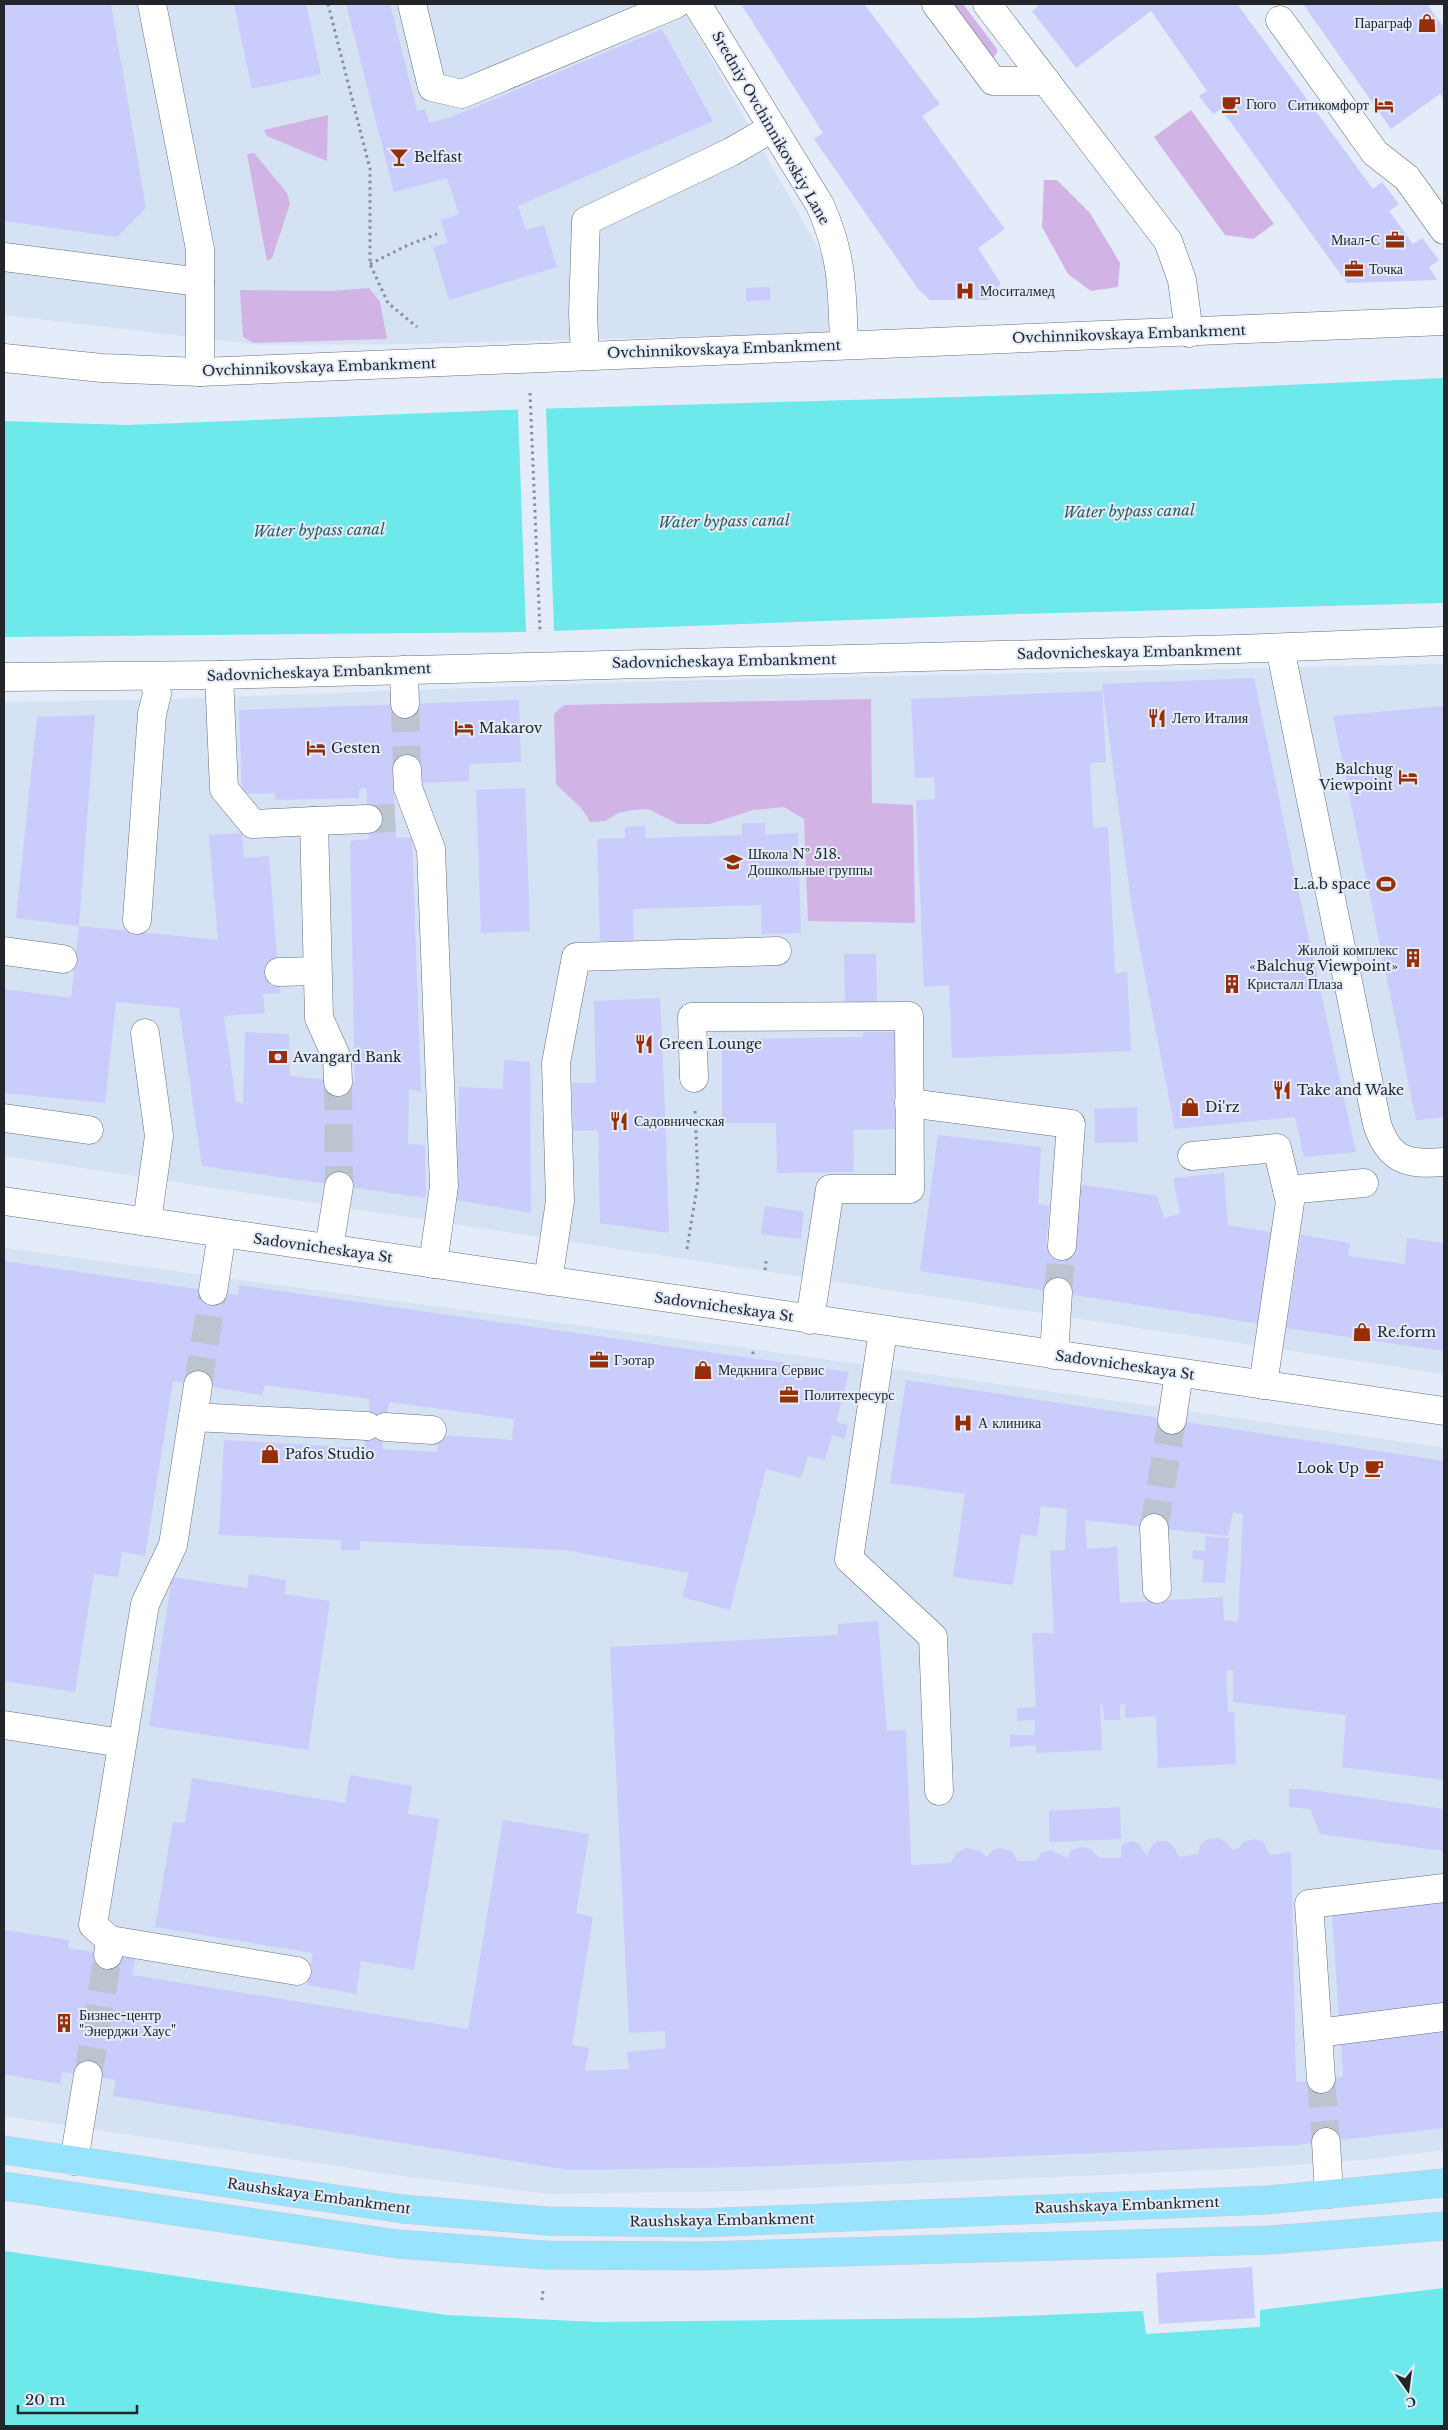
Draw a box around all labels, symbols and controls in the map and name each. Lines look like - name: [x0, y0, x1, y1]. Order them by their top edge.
- shop icon: Параграф: [1416, 12, 1438, 34]
- place label: Параграф: [1354, 14, 1412, 32]
- street label: Sredniy Ovchinnikovskiy Lane: [708, 28, 834, 228]
- cafe icon: Гюго: [1220, 93, 1242, 115]
- hotel icon: Ситикомфорт: [1373, 94, 1395, 116]
- place label: Гюго: [1246, 95, 1276, 113]
- place label: Ситикомфорт: [1288, 96, 1369, 114]
- bar icon: Belfast: [388, 146, 410, 168]
- place label: Belfast: [414, 148, 463, 166]
- office icon: Миал-С: [1384, 229, 1406, 251]
- place label: Миал-С: [1331, 231, 1380, 249]
- office icon: Точка: [1343, 258, 1365, 280]
- place label: Точка: [1369, 260, 1404, 278]
- hospital icon: Моситалмед: [954, 280, 976, 302]
- place label: Моситалмед: [980, 282, 1055, 300]
- street label: Ovchinnikovskaya Embankment: [1012, 321, 1247, 347]
- street label: Ovchinnikovskaya Embankment: [607, 336, 842, 362]
- street label: Ovchinnikovskaya Embankment: [202, 354, 437, 380]
- water label: Water bypass canal: [1063, 500, 1195, 522]
- water label: Water bypass canal: [658, 510, 790, 532]
- water label: Water bypass canal: [253, 519, 385, 541]
- street label: Sadovnicheskaya Embankment: [1017, 641, 1242, 663]
- street label: Sadovnicheskaya Embankment: [612, 650, 837, 672]
- street label: Sadovnicheskaya Embankment: [207, 659, 432, 685]
- restaurant icon: Лето Италия: [1146, 707, 1168, 729]
- place label: Лето Италия: [1172, 709, 1249, 727]
- hotel icon: Makarov: [453, 717, 475, 739]
- place label: Makarov: [479, 719, 543, 737]
- hotel icon: Gesten: [305, 737, 327, 759]
- place label: Gesten: [331, 739, 381, 757]
- place label: Balchug Viewpoint: [1318, 760, 1394, 794]
- hotel icon: Balchug Viewpoint: [1397, 766, 1419, 788]
- place label: Школа № 518. Дошкольные группы: [748, 845, 873, 879]
- school or university icon: Школа № 518. Дошкольные группы: [722, 851, 744, 873]
- sports icon: L.a.b space: [1375, 873, 1397, 895]
- place label: L.a.b space: [1293, 875, 1371, 893]
- place label: Жилой комплекс «Balchug Viewpoint»: [1249, 941, 1398, 975]
- building icon: Жилой комплекс «Balchug Viewpoint»: [1402, 947, 1424, 969]
- building icon: Кристалл Плаза: [1221, 973, 1243, 995]
- place label: Кристалл Плаза: [1247, 975, 1344, 993]
- restaurant icon: Green Lounge: [633, 1033, 655, 1055]
- place label: Green Lounge: [659, 1035, 762, 1053]
- bank icon: Avangard Bank: [267, 1046, 289, 1068]
- place label: Avangard Bank: [292, 1048, 402, 1066]
- restaurant icon: Take and Wake: [1271, 1079, 1293, 1101]
- place label: Take and Wake: [1297, 1081, 1404, 1099]
- shop icon: Di'rz: [1179, 1096, 1201, 1118]
- place label: Di'rz: [1205, 1098, 1240, 1116]
- restaurant icon: Садовническая: [608, 1110, 630, 1132]
- place label: Садовническая: [634, 1112, 725, 1130]
- street label: Sadovnicheskaya St: [252, 1229, 394, 1267]
- street label: Sadovnicheskaya St: [653, 1288, 795, 1326]
- shop icon: Re.form: [1351, 1321, 1373, 1343]
- place label: Re.form: [1377, 1323, 1436, 1341]
- street label: Sadovnicheskaya St: [1054, 1346, 1196, 1384]
- office icon: Гэотар: [588, 1349, 610, 1371]
- place label: Гэотар: [614, 1351, 654, 1369]
- shop icon: Медкнига Сервис: [692, 1359, 714, 1381]
- place label: Медкнига Сервис: [718, 1361, 824, 1379]
- office icon: Политехресурс: [778, 1384, 800, 1406]
- place label: Политехресурс: [804, 1386, 894, 1404]
- hospital icon: А клиника: [952, 1412, 974, 1434]
- place label: А клиника: [978, 1414, 1042, 1432]
- shop icon: Pafos Studio: [259, 1443, 281, 1465]
- place label: Pafos Studio: [285, 1445, 374, 1463]
- cafe icon: Look Up: [1363, 1457, 1385, 1479]
- place label: Look Up: [1297, 1459, 1359, 1477]
- place label: Бизнес-центр "Энерджи Хаус": [79, 2006, 176, 2040]
- building icon: Бизнес-центр "Энерджи Хаус": [53, 2012, 75, 2034]
- street label: Raushskaya Embankment: [226, 2174, 413, 2218]
- street label: Raushskaya Embankment: [1034, 2193, 1221, 2217]
- street label: Raushskaya Embankment: [629, 2209, 816, 2231]
- north arrow: [1383, 2365, 1433, 2415]
- scale bar: [18, 2382, 136, 2414]
- text: 20 m: [25, 2390, 65, 2409]
- text: С: [1404, 2393, 1418, 2413]

